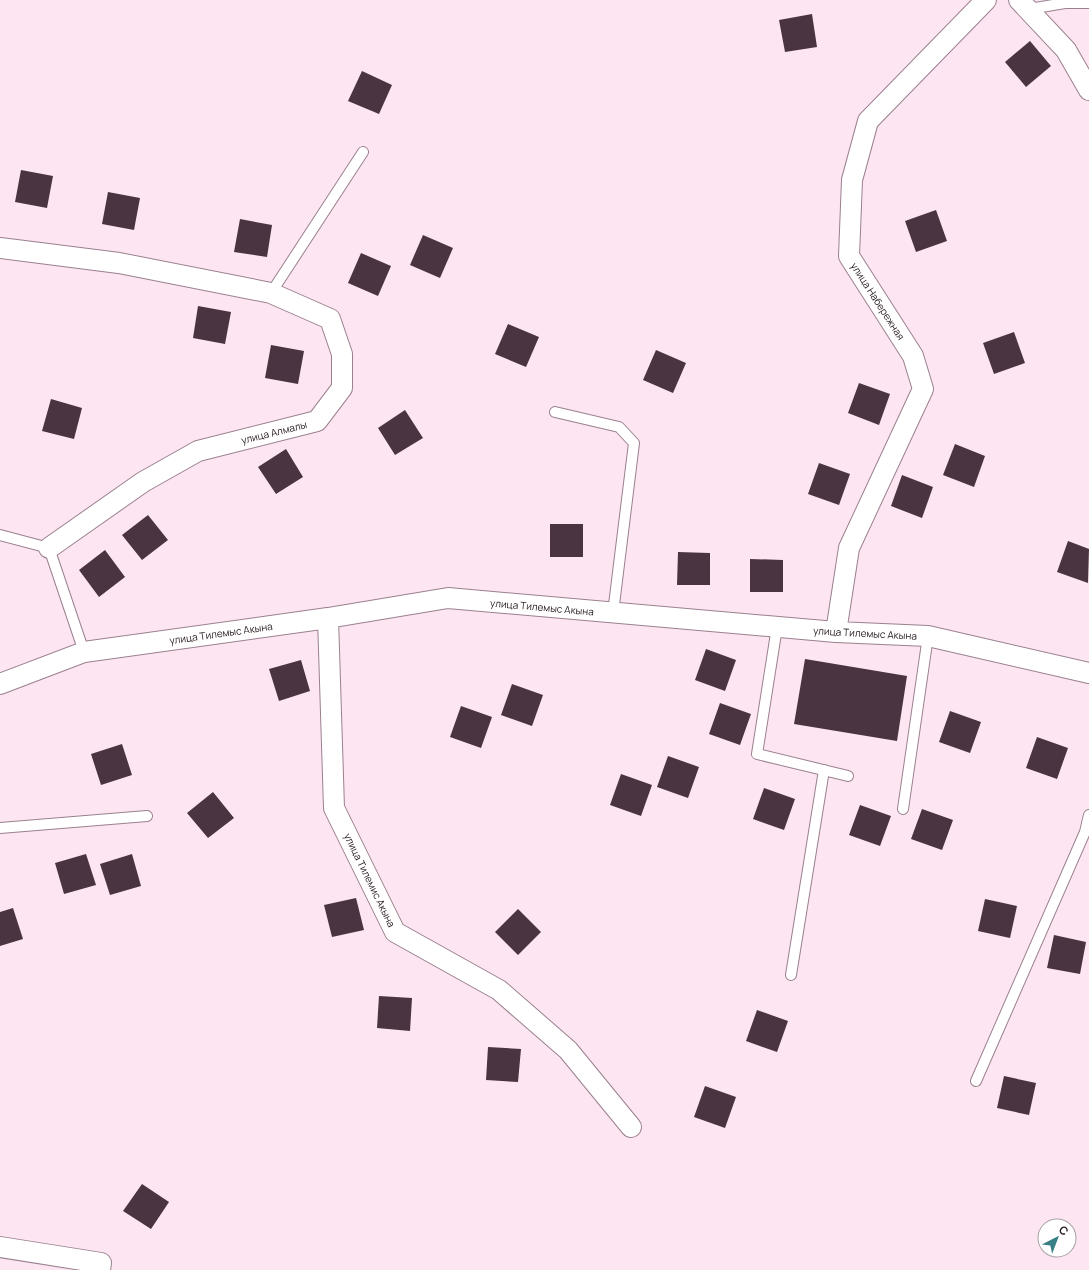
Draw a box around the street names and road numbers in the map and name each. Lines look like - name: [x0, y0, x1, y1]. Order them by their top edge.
- street label: улица Набережная: [848, 259, 908, 343]
- street label: улица Алмалы: [240, 417, 308, 447]
- street label: улица Тилемыс Акына: [490, 595, 594, 619]
- street label: улица Тилемыс Акына: [169, 619, 273, 647]
- street label: улица Тилемыс Акына: [813, 623, 917, 643]
- street label: улица Тилемис Акына: [341, 831, 399, 929]

